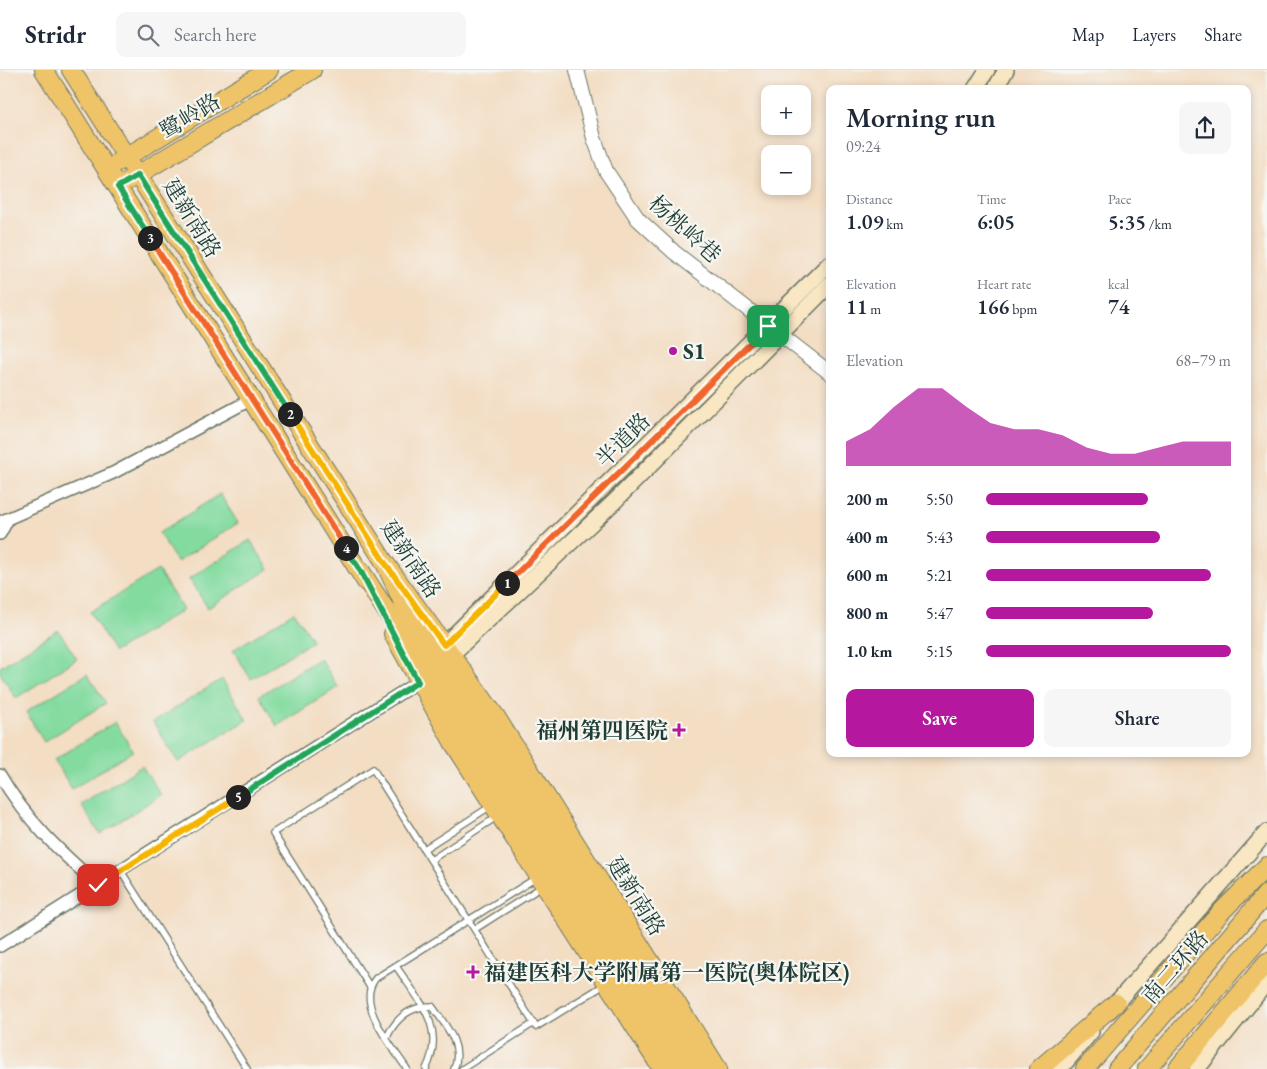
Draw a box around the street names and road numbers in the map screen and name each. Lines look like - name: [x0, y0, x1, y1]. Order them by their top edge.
- street label: 鹭岭路: [154, 87, 226, 145]
- street label: 建新南路: [156, 173, 228, 263]
- street label: 杨桃岭巷: [643, 189, 727, 269]
- street label: 半道路: [589, 406, 657, 474]
- street label: 建新南路: [374, 514, 448, 604]
- street label: 建新南路: [600, 851, 672, 941]
- street label: 南二环路: [1135, 924, 1215, 1010]

